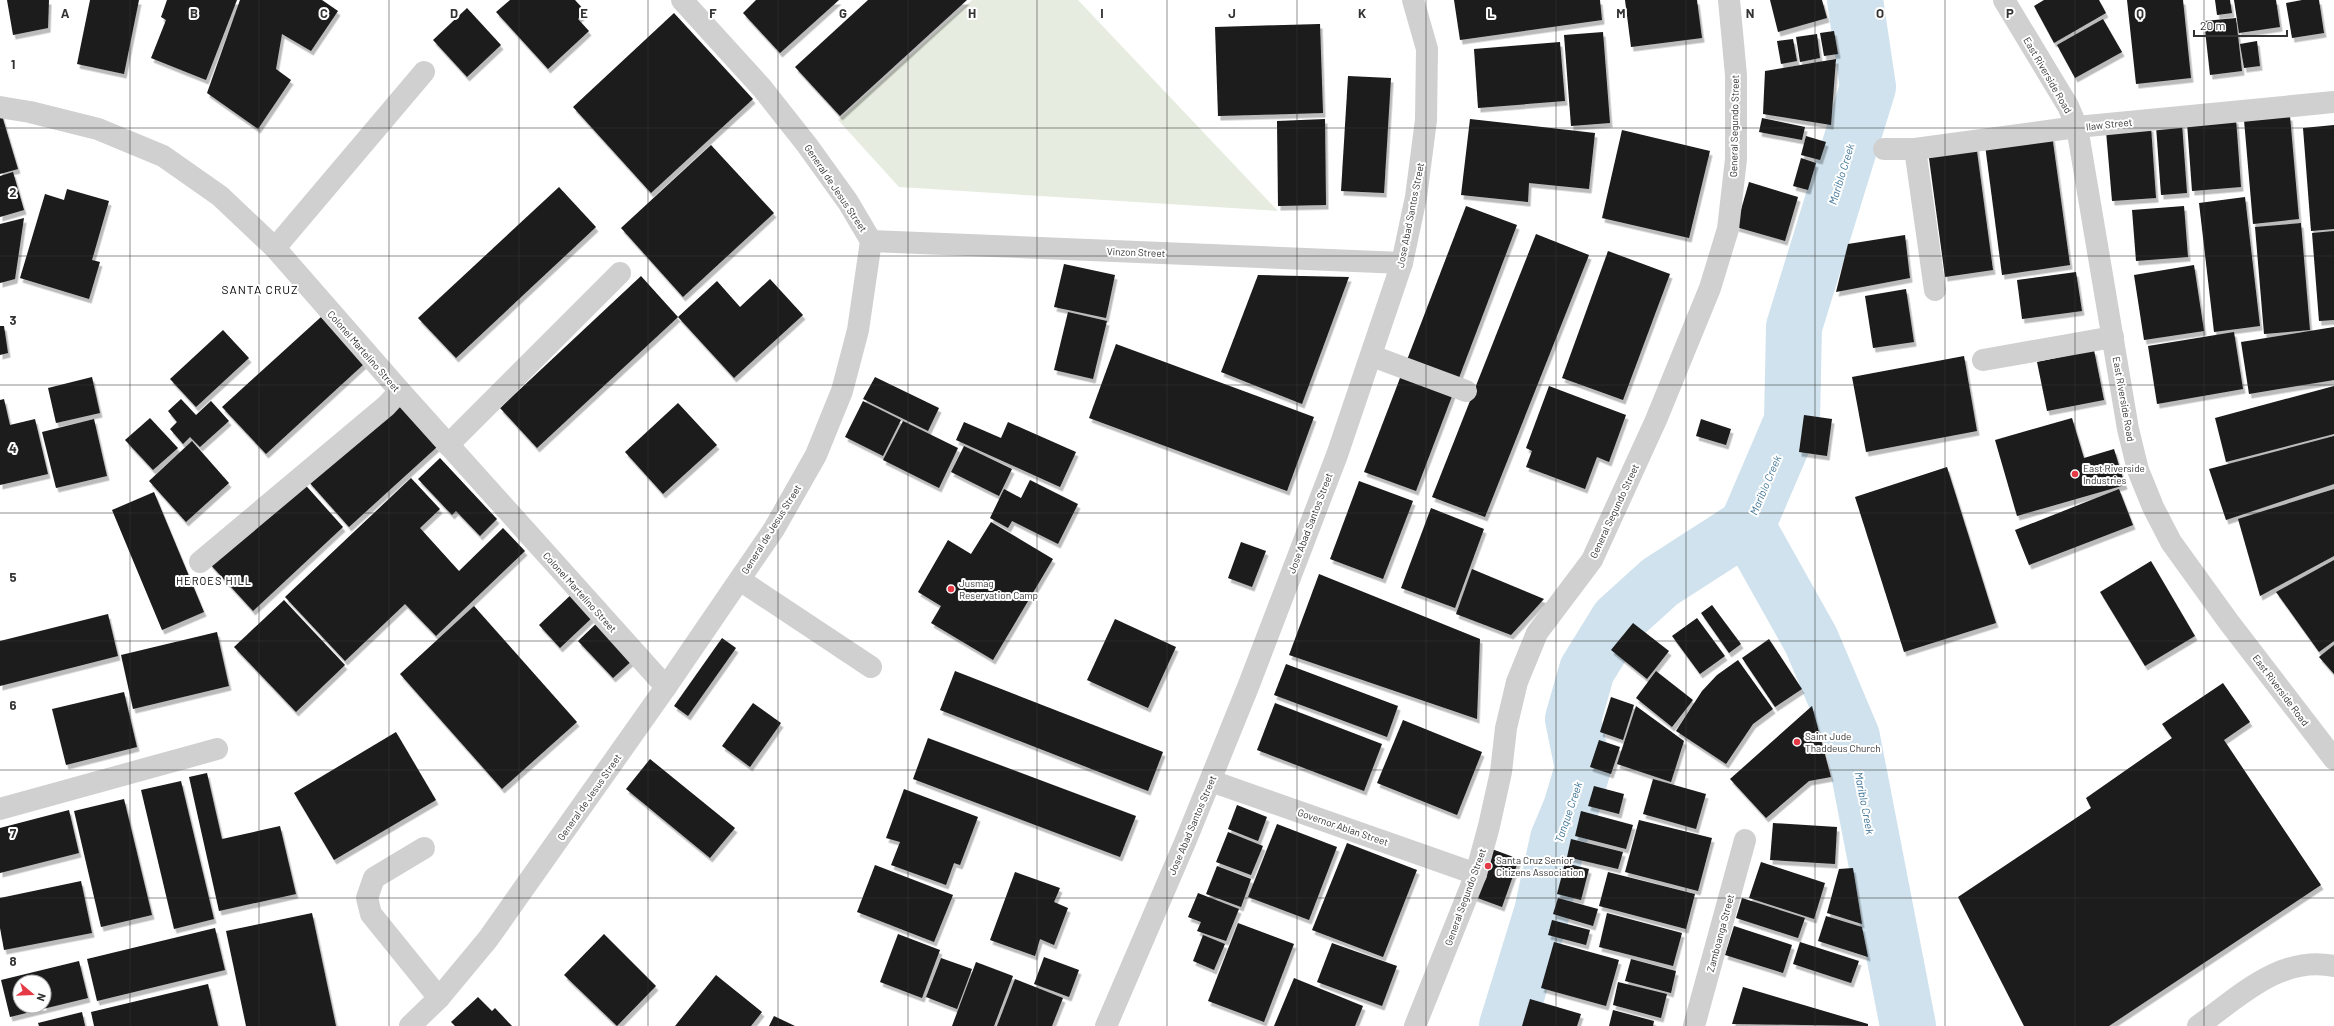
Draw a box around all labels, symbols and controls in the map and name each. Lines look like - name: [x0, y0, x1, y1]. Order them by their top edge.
- text: A: [61, 5, 70, 21]
- text: B: [190, 5, 198, 21]
- text: C: [320, 5, 328, 21]
- text: D: [450, 5, 458, 21]
- text: E: [580, 5, 588, 21]
- text: F: [709, 5, 717, 21]
- text: G: [839, 5, 847, 21]
- text: H: [968, 5, 976, 21]
- text: I: [1100, 5, 1104, 21]
- text: J: [1228, 5, 1236, 21]
- text: K: [1358, 5, 1366, 21]
- text: L: [1487, 5, 1495, 21]
- text: M: [1616, 5, 1626, 21]
- text: N: [1746, 5, 1754, 21]
- text: O: [1876, 5, 1884, 21]
- text: P: [2006, 5, 2014, 21]
- text: Q: [2136, 5, 2144, 21]
- scale bar: [2194, 12, 2287, 38]
- text: 20 m: [2200, 18, 2226, 32]
- street label: East Riverside Road: [2021, 35, 2075, 115]
- text: 1: [11, 56, 15, 72]
- street label: General Segundo Street: [1727, 74, 1741, 177]
- street label: Ilaw Street: [2085, 116, 2133, 132]
- water label: Mariblo Creek: [1826, 141, 1857, 206]
- street label: General de Jesus Street: [802, 142, 870, 234]
- street label: Jose Abad Santos Street: [1394, 161, 1426, 269]
- text: 2: [9, 184, 17, 200]
- street label: Vinzon Street: [1107, 245, 1166, 259]
- district label: SANTA CRUZ: [221, 282, 299, 296]
- street label: Colonel Martelino Street: [325, 308, 403, 394]
- text: 3: [9, 312, 17, 328]
- street label: East Riverside Road: [2111, 356, 2137, 442]
- text: 4: [9, 440, 17, 456]
- water label: Mariblo Creek: [1747, 453, 1784, 517]
- street label: General Segundo Street: [1587, 462, 1641, 560]
- place label: East Riverside Industries: [2083, 462, 2145, 486]
- marker: East Riverside Industries: [2070, 469, 2080, 479]
- street label: Jose Abad Santos Street: [1285, 471, 1335, 575]
- street label: General de Jesus Street: [739, 482, 804, 576]
- street label: Colonel Martelino Street: [541, 549, 619, 635]
- text: 5: [9, 569, 17, 585]
- district label: HEROES HILL: [176, 574, 252, 587]
- place label: Jusmag Reservation Camp: [959, 577, 1038, 601]
- marker: Jusmag Reservation Camp: [946, 584, 956, 594]
- street label: East Riverside Road: [2250, 652, 2312, 728]
- text: 6: [10, 697, 17, 713]
- place label: Saint Jude Thaddeus Church: [1805, 730, 1881, 754]
- marker: Saint Jude Thaddeus Church: [1792, 737, 1802, 747]
- street label: General de Jesus Street: [554, 751, 624, 843]
- water label: Mariblo Creek: [1853, 771, 1878, 836]
- street label: Jose Abad Santos Street: [1166, 773, 1219, 877]
- water label: Tanque Creek: [1552, 779, 1585, 844]
- street label: Governor Ablan Street: [1296, 806, 1390, 848]
- text: 7: [10, 825, 17, 841]
- street label: General Segundo Street: [1442, 846, 1488, 947]
- place label: Santa Cruz Senior Citizens Association: [1496, 854, 1584, 878]
- marker: Santa Cruz Senior Citizens Association: [1483, 861, 1493, 871]
- street label: Zamboanga Street: [1704, 892, 1736, 973]
- text: 8: [9, 953, 17, 969]
- north arrow: [12, 974, 52, 1014]
- text: N: [35, 992, 49, 1003]

